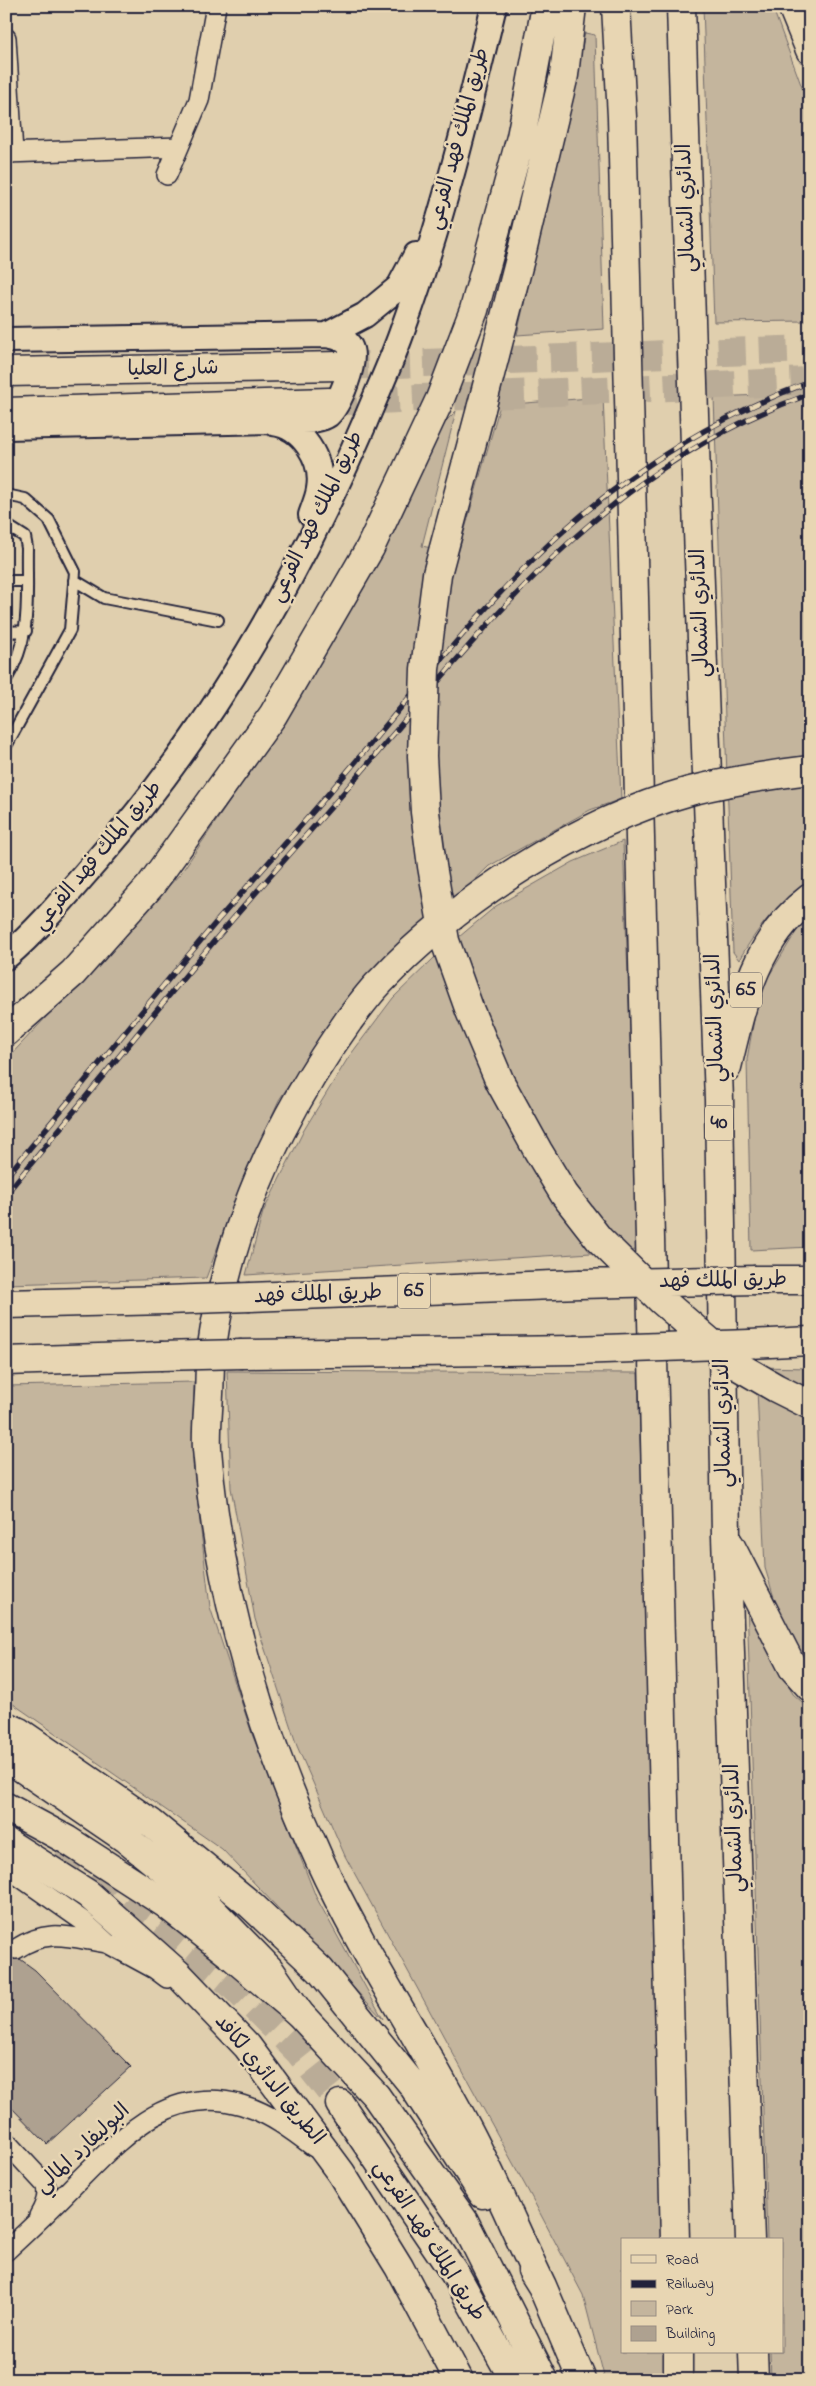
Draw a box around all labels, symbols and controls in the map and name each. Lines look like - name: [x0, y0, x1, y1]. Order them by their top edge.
- street label: طريق الملك فهد الفرعي: [420, 45, 500, 234]
- street label: الدائري الشمالي: [670, 143, 706, 273]
- street label: شارع العليا: [127, 353, 219, 385]
- street label: طريق الملك فهد الفرعي: [262, 426, 373, 609]
- street label: الدائري الشمالي: [684, 548, 720, 678]
- street label: طريق الملك فهد الفرعي: [26, 775, 171, 939]
- street label: الدائري الشمالي: [699, 953, 735, 1083]
- road number: 65: [730, 972, 762, 1008]
- road number: 40: [705, 1106, 733, 1140]
- street label: طريق الملك فهد: [659, 1265, 787, 1297]
- road number: 65: [398, 1274, 430, 1308]
- street label: طريق الملك فهد: [253, 1278, 383, 1312]
- street label: الدائري الشمالي: [708, 1358, 742, 1488]
- street label: الدائري الشمالي: [718, 1763, 754, 1893]
- street label: الطريق الدائري لكافد: [207, 2008, 331, 2152]
- street label: البوليفارد المالي: [29, 2097, 139, 2203]
- street label: طريق الملك فهد الفرعي: [364, 2154, 493, 2329]
- legend: [621, 2238, 784, 2354]
- text: Road: [666, 2249, 699, 2271]
- text: Railway: [666, 2273, 714, 2296]
- text: Park: [666, 2299, 694, 2321]
- text: Building: [665, 2323, 715, 2346]

